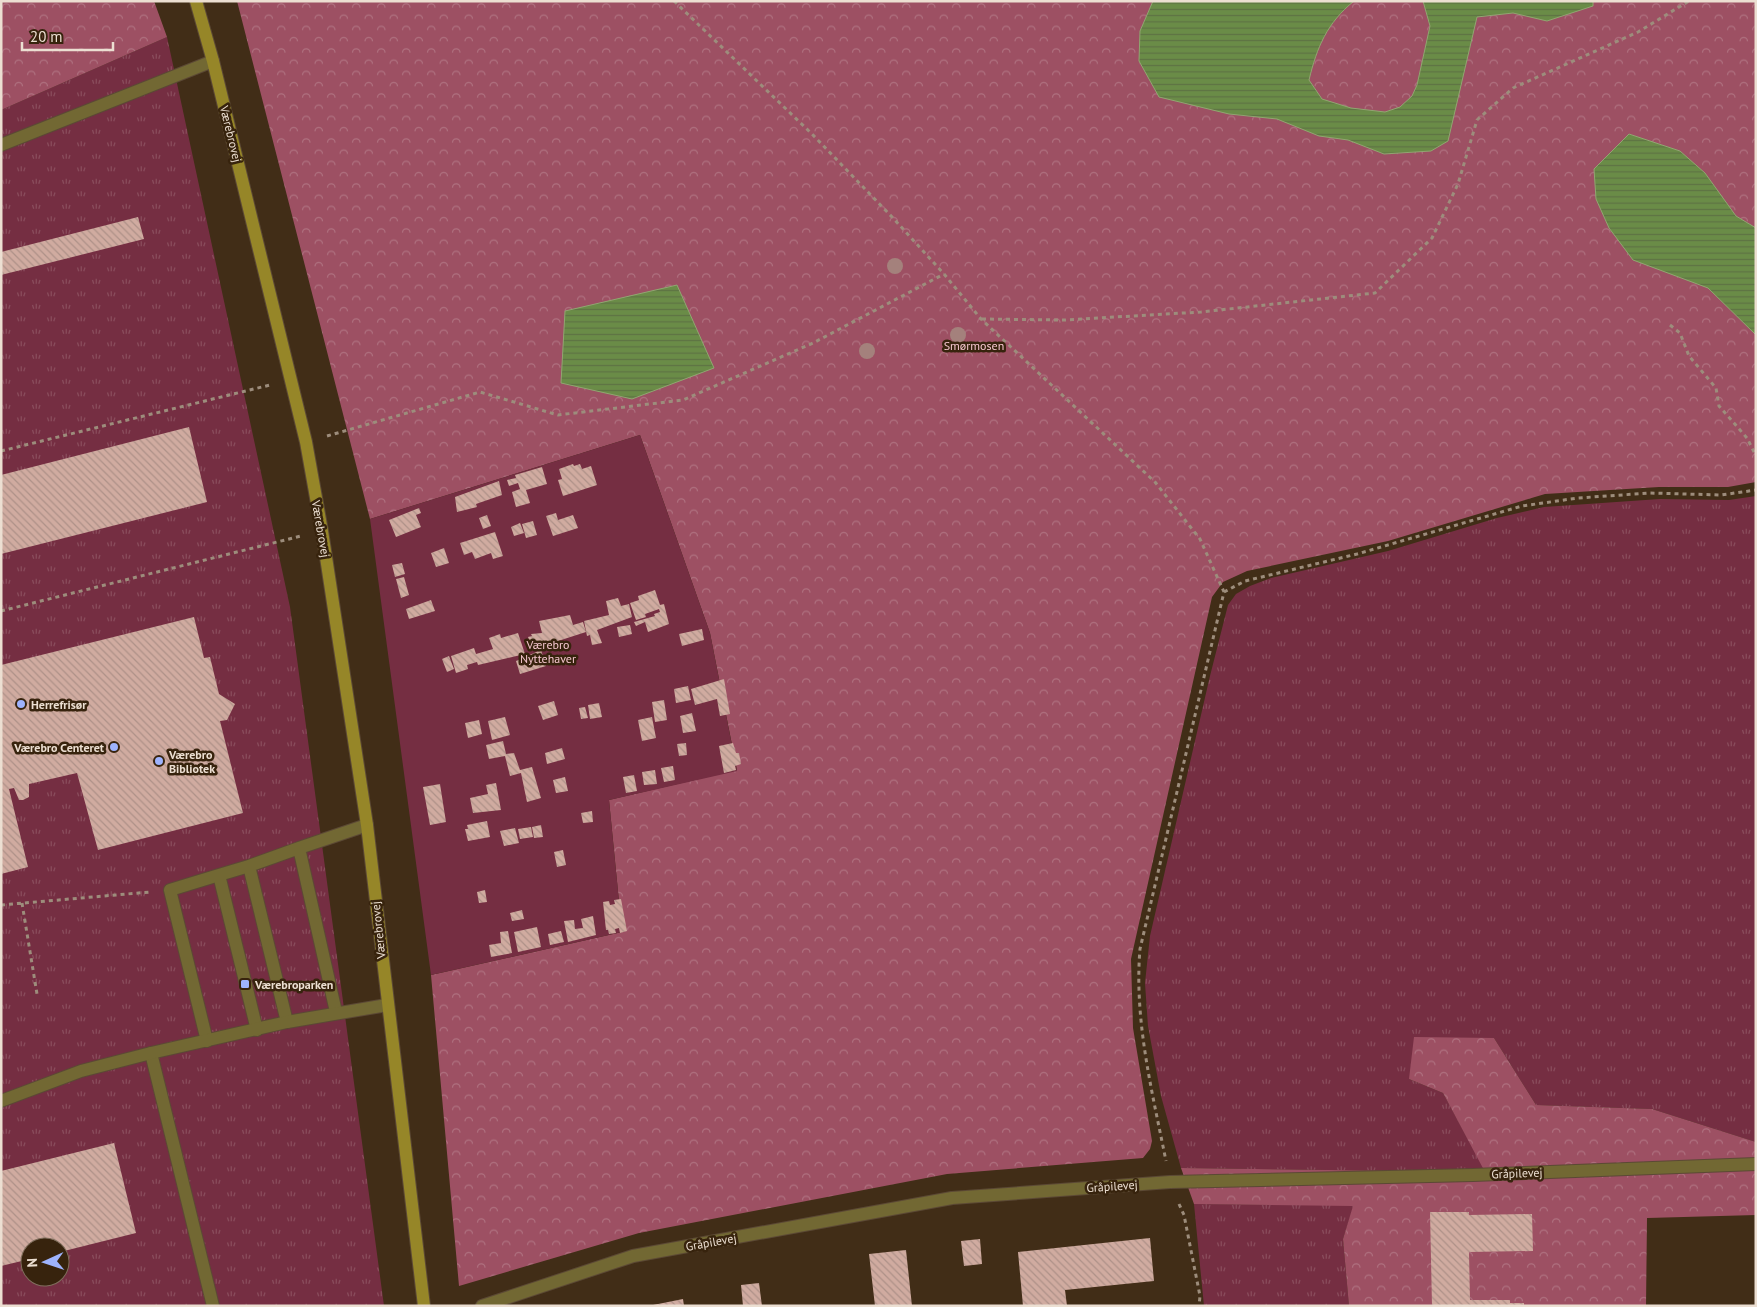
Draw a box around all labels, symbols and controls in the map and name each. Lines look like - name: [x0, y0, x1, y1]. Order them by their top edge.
- scale bar: [22, 20, 114, 52]
- text: 20 m: [30, 27, 63, 46]
- street label: Værebrovej: [216, 103, 245, 164]
- park label: Smørmosen: [944, 338, 1004, 353]
- street label: Værebrovej: [308, 498, 333, 559]
- park label: Værebro Nyttehaver: [520, 637, 576, 666]
- place label: Herrefrisør: [31, 697, 87, 712]
- marker: Herrefrisør: [15, 698, 27, 710]
- place label: Værebro Centeret: [13, 740, 105, 755]
- marker: Værebro Centeret: [108, 741, 120, 753]
- place label: Værebro Bibliotek: [168, 747, 215, 776]
- marker: Værebro Bibliotek: [153, 755, 165, 767]
- street label: Værebrovej: [368, 900, 389, 960]
- place label: Værebroparken: [254, 977, 333, 992]
- marker: Værebroparken: [239, 978, 251, 990]
- street label: Gråpilevej: [1491, 1165, 1543, 1181]
- street label: Gråpilevej: [1086, 1177, 1138, 1195]
- street label: Gråpilevej: [684, 1230, 738, 1254]
- north arrow: [20, 1237, 70, 1287]
- text: N: [23, 1258, 41, 1268]

